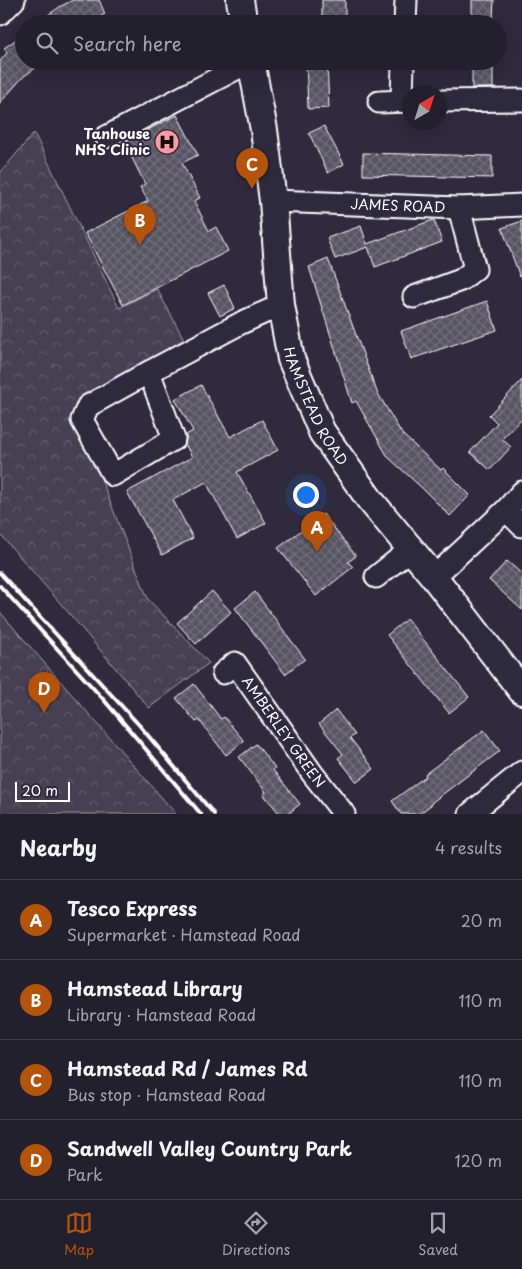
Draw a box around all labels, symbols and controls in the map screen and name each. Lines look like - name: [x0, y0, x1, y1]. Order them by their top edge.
- search box: [15, 15, 507, 70]
- icon: search: [33, 29, 61, 57]
- text: Search here: [73, 29, 182, 57]
- north arrow: [402, 85, 447, 130]
- place label: Tanhouse NHS Clinic: [75, 123, 150, 160]
- hospital icon: Tanhouse NHS Clinic: [154, 129, 180, 155]
- pin: C: [236, 148, 268, 189]
- street label: JAMES ROAD: [350, 193, 446, 217]
- pin: B: [124, 204, 156, 245]
- street label: HAMSTEAD ROAD: [279, 345, 353, 470]
- your location: [293, 482, 319, 508]
- pin: A: [301, 511, 333, 552]
- pin: D: [28, 672, 60, 713]
- street label: AMBERLEY GREEN: [237, 672, 331, 792]
- scale bar: [15, 779, 70, 802]
- text: 20 m: [22, 780, 58, 801]
- text: Nearby: [20, 831, 97, 863]
- text: 4 results: [435, 835, 502, 859]
- text: Tesco Express: [67, 894, 197, 922]
- text: A: [30, 908, 42, 932]
- text: 20 m: [461, 908, 502, 932]
- text: Supermarket · Hamstead Road: [67, 922, 301, 946]
- text: Hamstead Library: [67, 974, 243, 1002]
- text: B: [31, 988, 41, 1012]
- text: 110 m: [459, 988, 502, 1012]
- text: Library · Hamstead Road: [67, 1002, 256, 1026]
- text: Hamstead Rd / James Rd: [67, 1054, 307, 1082]
- text: C: [30, 1068, 42, 1092]
- text: 110 m: [459, 1068, 502, 1092]
- text: Bus stop · Hamstead Road: [67, 1082, 266, 1106]
- text: Sandwell Valley Country Park: [67, 1134, 352, 1162]
- text: D: [30, 1148, 42, 1172]
- text: 120 m: [455, 1148, 502, 1172]
- text: Park: [67, 1162, 103, 1186]
- tab: Map: [64, 1209, 94, 1260]
- tab: Directions: [222, 1209, 290, 1260]
- tab: Saved: [418, 1209, 458, 1260]

